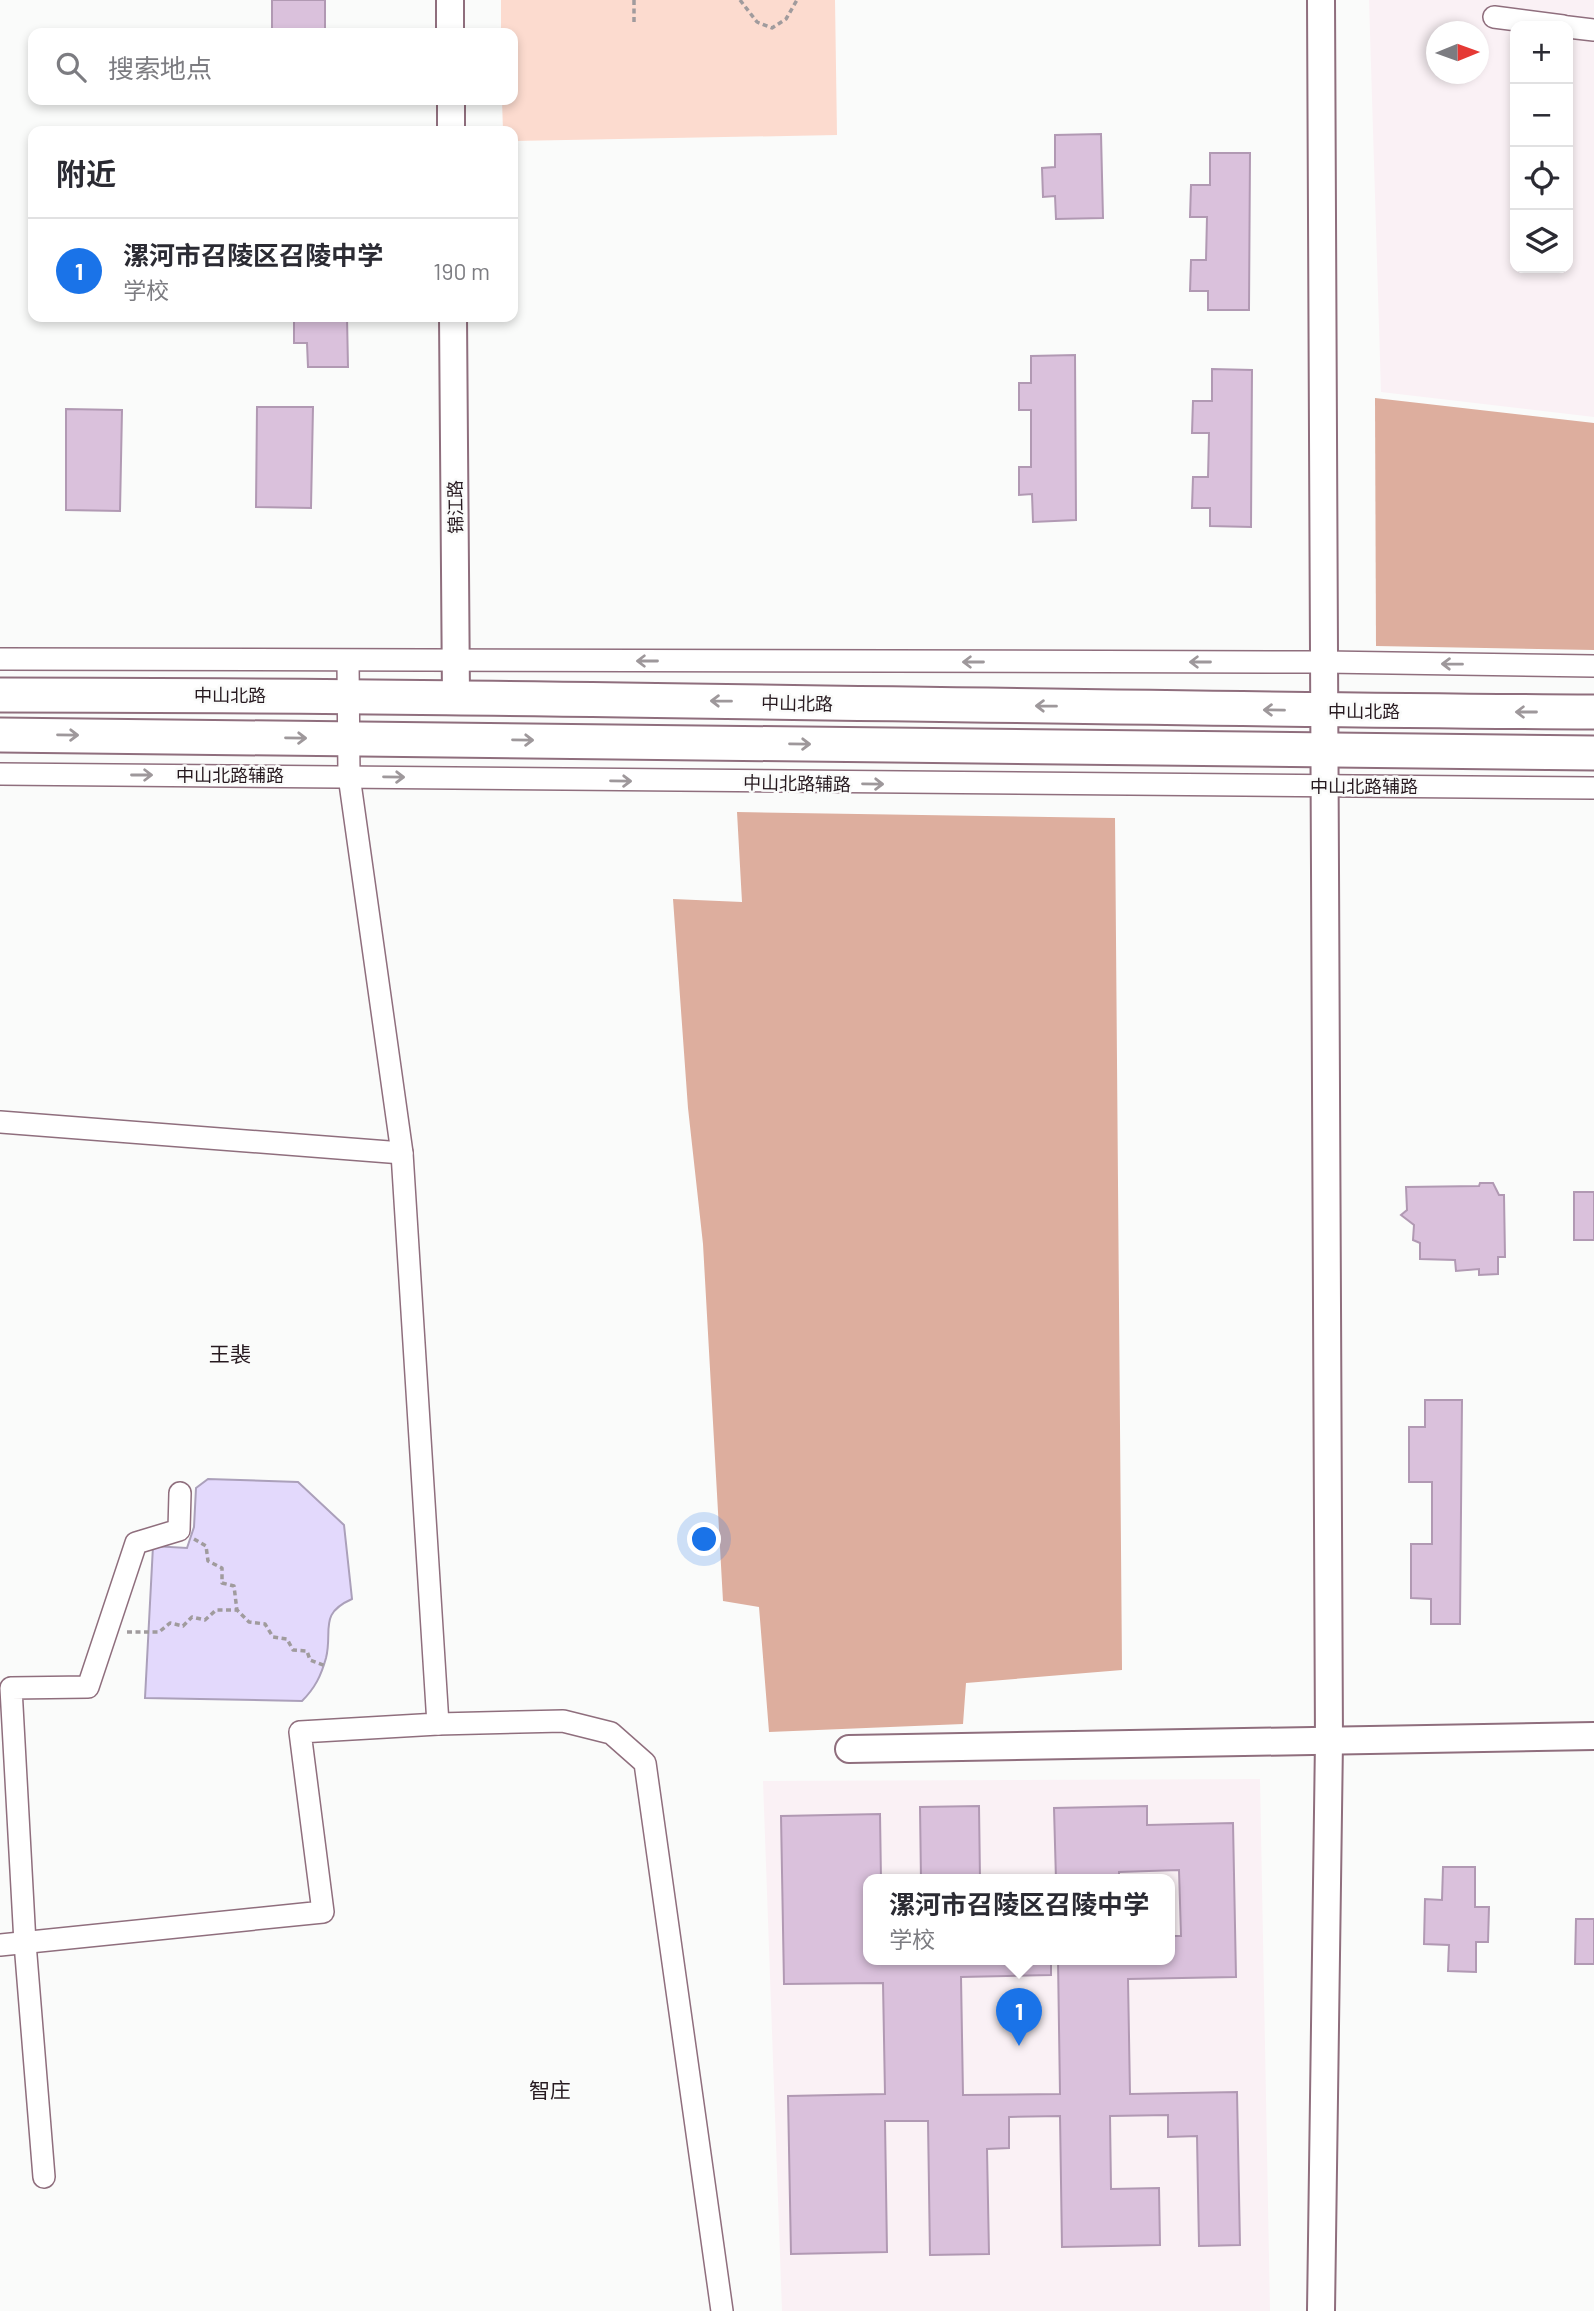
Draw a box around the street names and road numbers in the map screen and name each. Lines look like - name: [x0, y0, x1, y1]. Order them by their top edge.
- street label: 锦江路: [444, 480, 466, 534]
- street label: 中山北路: [194, 684, 266, 706]
- street label: 中山北路: [761, 691, 833, 715]
- street label: 中山北路: [1328, 700, 1400, 722]
- street label: 中山北路辅路: [176, 764, 284, 786]
- street label: 中山北路辅路: [743, 771, 851, 795]
- street label: 中山北路辅路: [1310, 775, 1418, 797]

